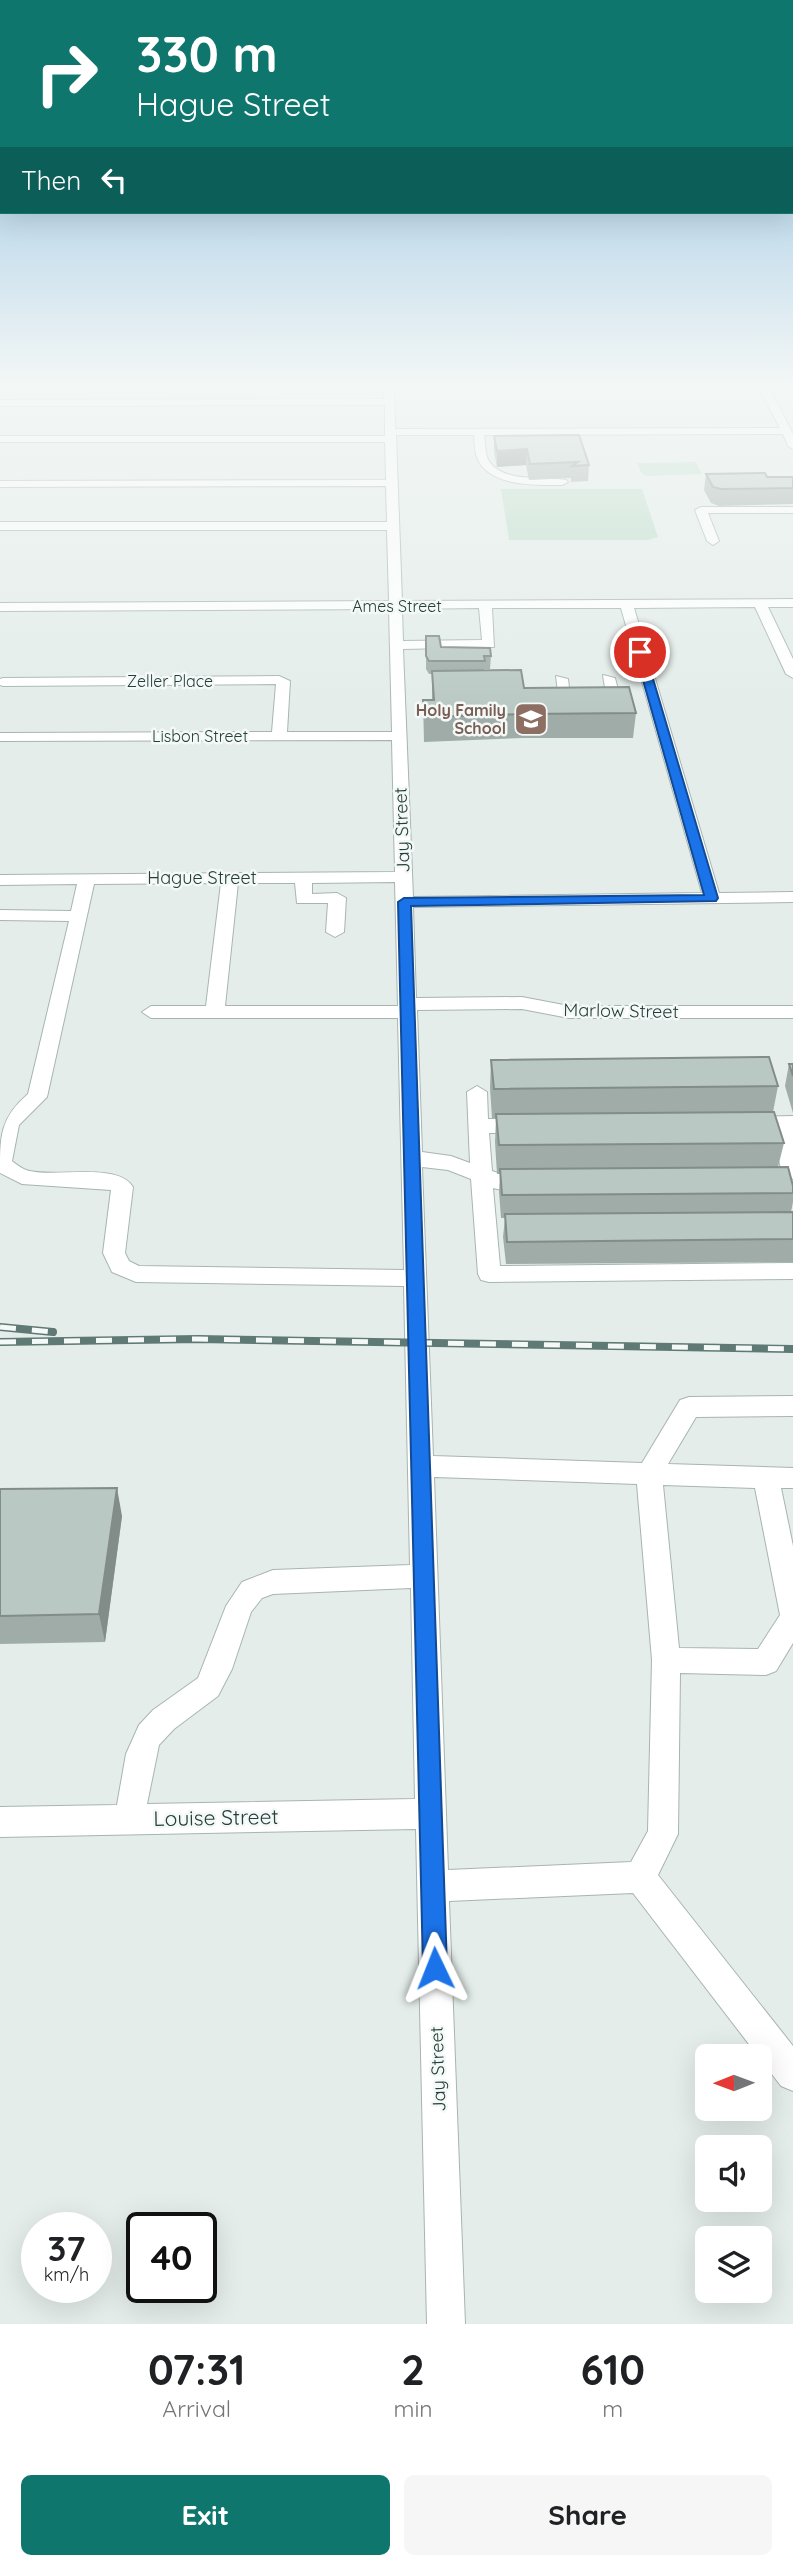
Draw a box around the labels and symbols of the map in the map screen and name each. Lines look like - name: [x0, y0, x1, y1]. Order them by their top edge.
- street label: Ames Street: [352, 596, 442, 616]
- pin: [610, 622, 670, 682]
- street label: Zeller Place: [127, 671, 213, 691]
- place label: Holy Family School: [416, 700, 506, 738]
- school or university icon: Holy Family School: [512, 700, 550, 738]
- street label: Lisbon Street: [152, 726, 248, 746]
- street label: Jay Street: [389, 787, 414, 873]
- street label: Hague Street: [147, 866, 257, 889]
- street label: Marlow Street: [563, 998, 679, 1023]
- street label: Louise Street: [153, 1803, 279, 1831]
- position arrow: [398, 1931, 472, 2005]
- street label: Jay Street: [425, 2026, 450, 2112]
- north arrow: [695, 2044, 772, 2121]
- speed limit sign: 40: [126, 2212, 217, 2303]

